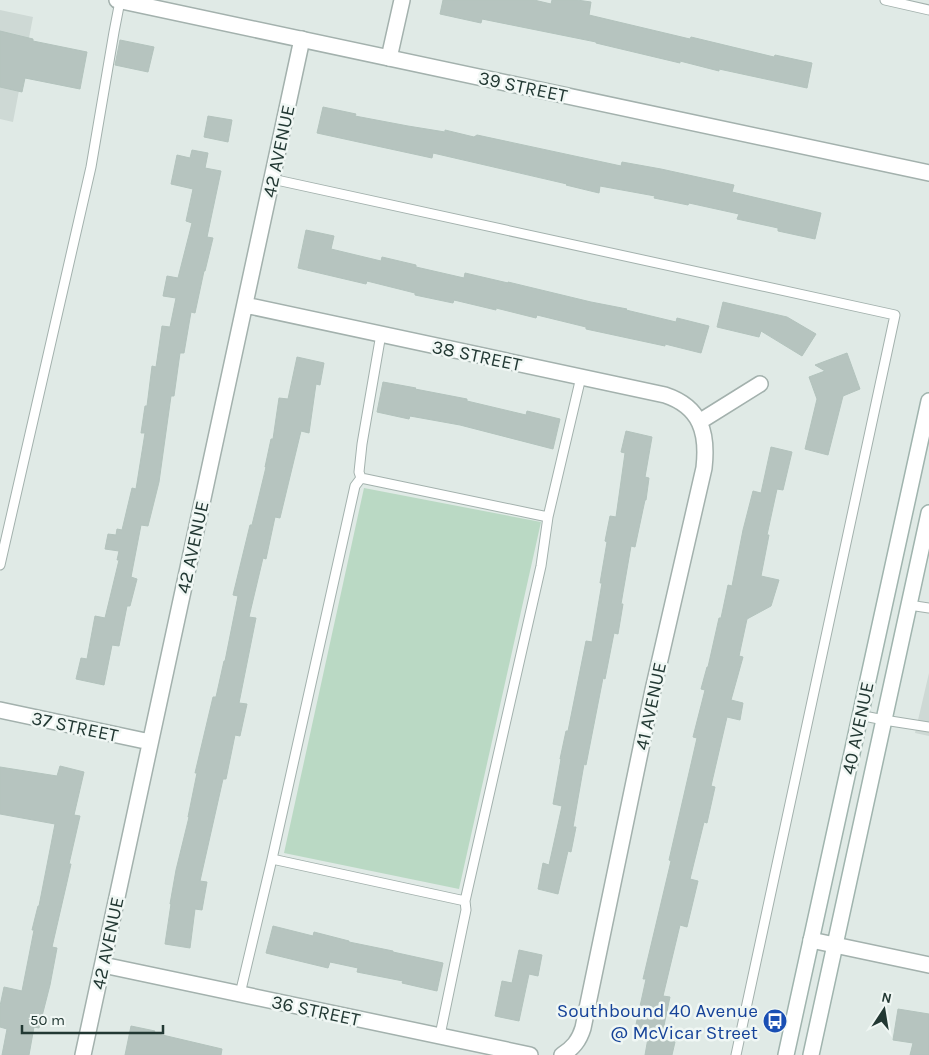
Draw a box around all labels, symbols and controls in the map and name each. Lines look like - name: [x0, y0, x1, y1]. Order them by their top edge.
- street label: 39 STREET: [476, 67, 570, 107]
- street label: 42 AVENUE: [258, 103, 300, 199]
- street label: 38 STREET: [430, 336, 524, 376]
- street label: 42 AVENUE: [172, 499, 214, 595]
- street label: 41 AVENUE: [631, 660, 671, 752]
- street label: 40 AVENUE: [837, 680, 879, 777]
- street label: 37 STREET: [29, 707, 121, 747]
- street label: 42 AVENUE: [87, 895, 129, 991]
- north arrow: [859, 985, 909, 1035]
- text: N: [880, 988, 893, 1007]
- street label: 36 STREET: [269, 991, 363, 1031]
- place label: Southbound 40 Avenue @ McVicar Street: [557, 1000, 758, 1044]
- scale bar: [22, 1002, 164, 1034]
- bus stop icon: Southbound 40 Avenue @ McVicar Street: [762, 1008, 788, 1034]
- text: 50 m: [30, 1011, 65, 1029]

